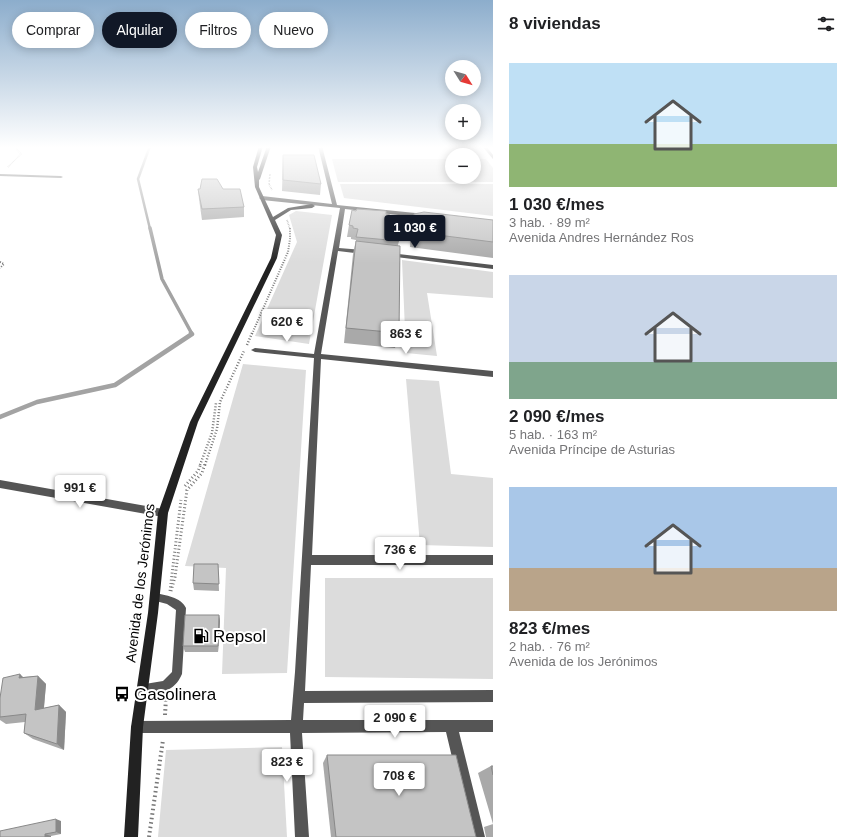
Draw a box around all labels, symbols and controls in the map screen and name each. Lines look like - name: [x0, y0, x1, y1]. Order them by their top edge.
- chip: Comprar: [12, 12, 94, 48]
- chip: Alquilar: [102, 12, 177, 48]
- chip: Filtros: [185, 12, 251, 48]
- chip: Nuevo: [259, 12, 328, 48]
- icon: filters: [815, 13, 837, 35]
- text: 8 viviendas: [509, 14, 601, 33]
- north arrow: [445, 60, 481, 96]
- map controls: [445, 60, 481, 184]
- icon: home: [637, 89, 709, 161]
- button: +: [445, 104, 481, 140]
- button: −: [445, 148, 481, 184]
- text: 1 030 €/mes: [509, 195, 604, 214]
- pin: 1 030 €: [378, 215, 452, 249]
- text: 3 hab. · 89 m²: [509, 215, 590, 230]
- text: 1 030 €: [393, 220, 437, 235]
- text: Avenida Andres Hernández Ros: [509, 230, 694, 245]
- icon: home: [637, 301, 709, 373]
- pin: 620 €: [259, 309, 315, 343]
- text: 620 €: [271, 314, 303, 329]
- pin: 863 €: [378, 321, 434, 355]
- text: 863 €: [390, 326, 422, 341]
- text: 2 090 €/mes: [509, 407, 604, 426]
- text: 5 hab. · 163 m²: [509, 427, 597, 442]
- text: Avenida Príncipe de Asturias: [509, 442, 675, 457]
- pin: 991 €: [52, 475, 108, 509]
- text: 991 €: [64, 480, 96, 495]
- street label: Avenida de los Jerónimos: [122, 503, 158, 663]
- icon: home: [637, 513, 709, 585]
- pin: 736 €: [372, 537, 428, 571]
- text: 736 €: [384, 542, 416, 557]
- text: 823 €/mes: [509, 619, 590, 638]
- fuel station icon: Repsol: [192, 627, 210, 645]
- place label: Repsol: [213, 627, 266, 646]
- text: 2 hab. · 76 m²: [509, 639, 590, 654]
- text: Avenida de los Jerónimos: [509, 654, 658, 669]
- bus stop icon: Gasolinera: [113, 685, 131, 703]
- place label: Gasolinera: [134, 685, 217, 704]
- pin: 2 090 €: [358, 705, 432, 739]
- text: 2 090 €: [373, 710, 417, 725]
- pin: 823 €: [259, 749, 315, 783]
- text: 823 €: [271, 754, 303, 769]
- pin: 708 €: [371, 763, 427, 797]
- text: 708 €: [383, 768, 415, 783]

